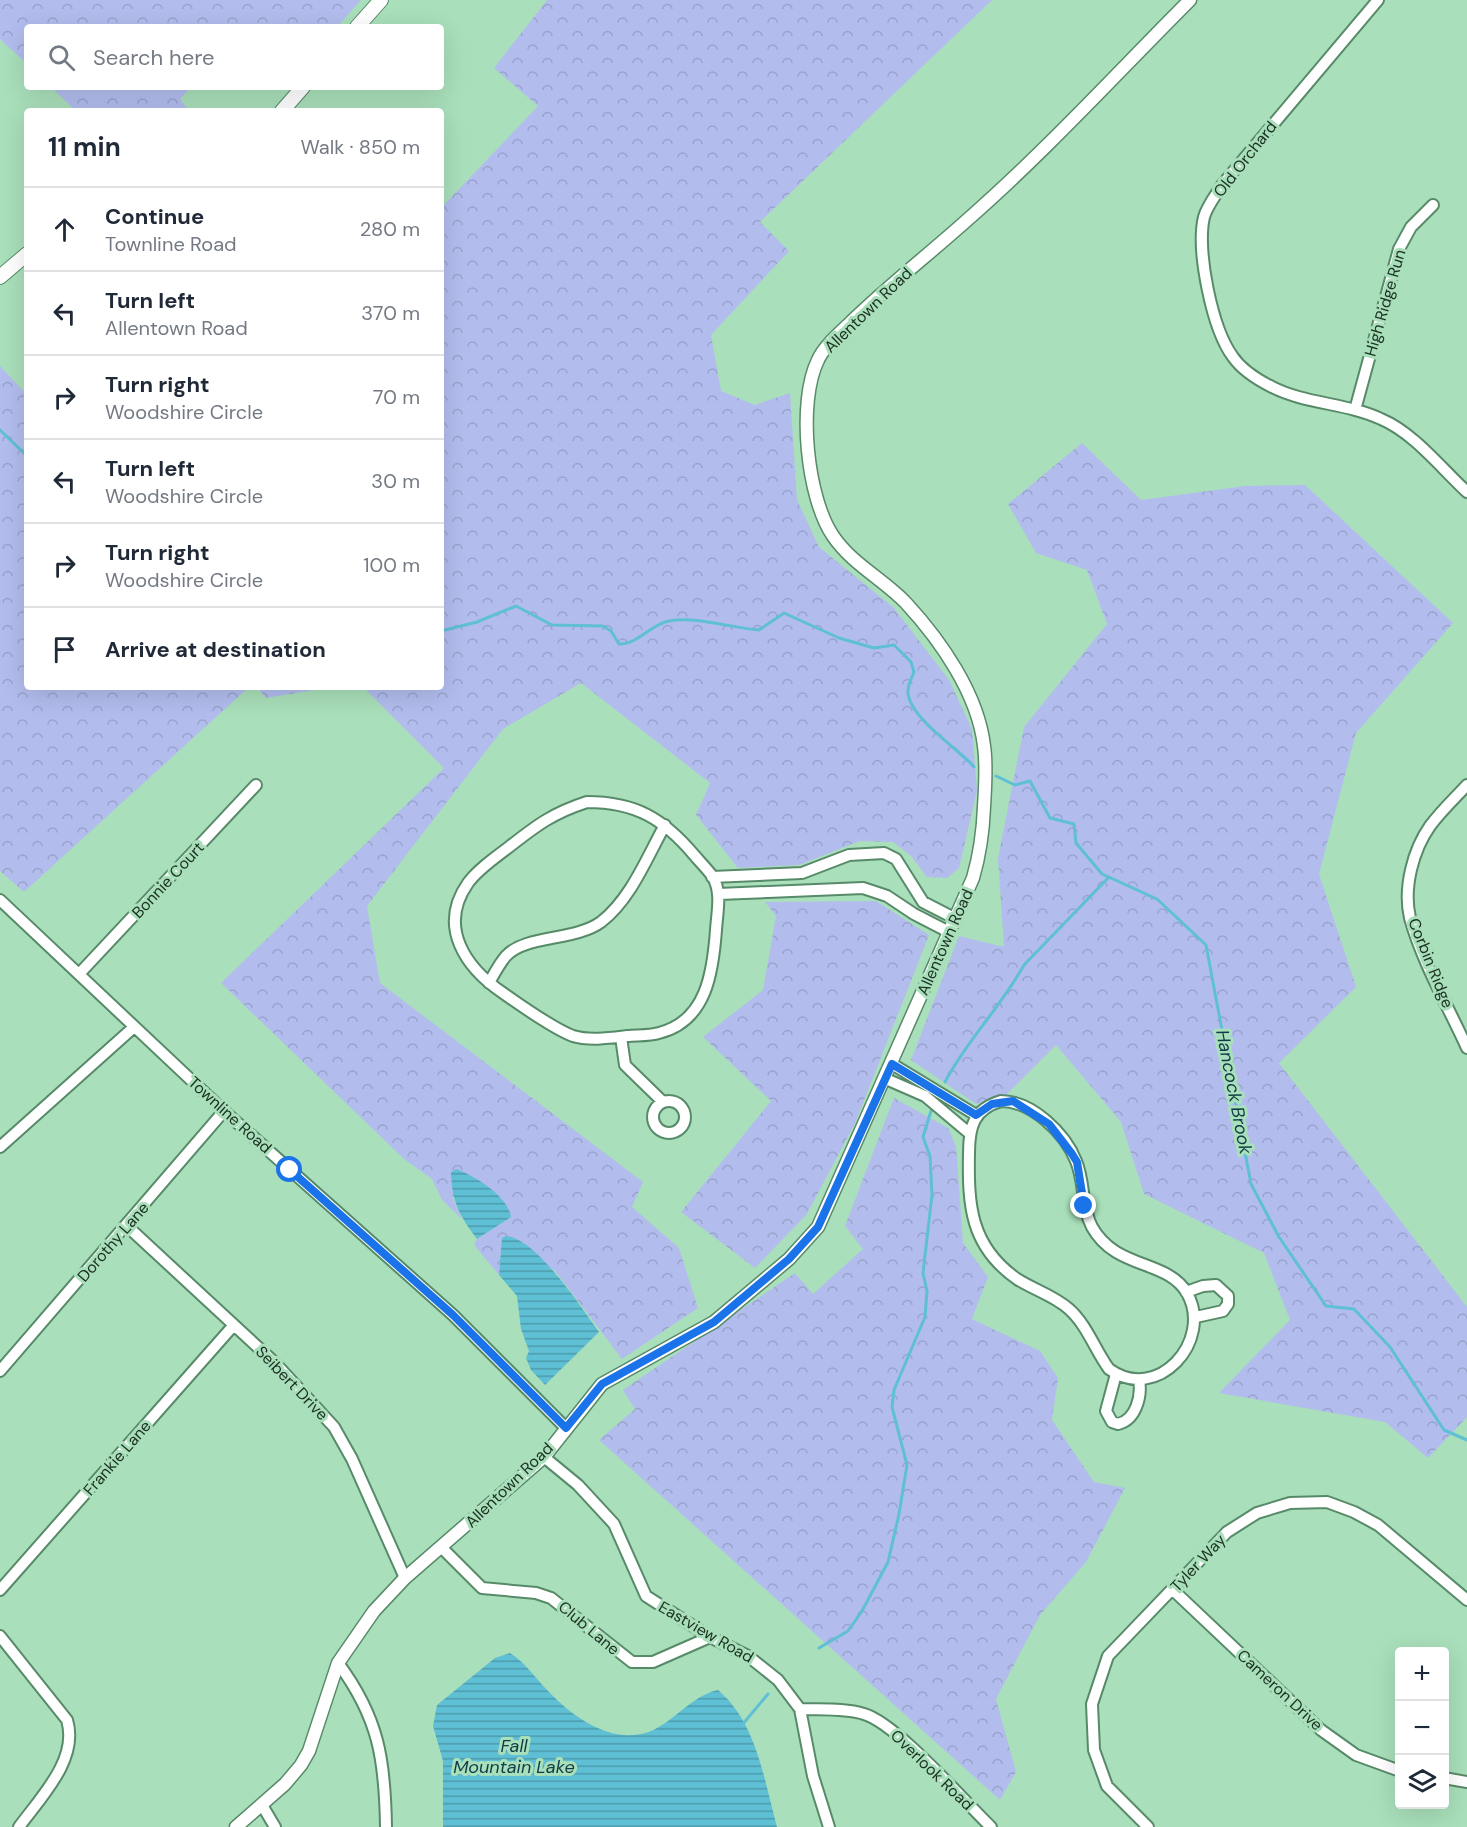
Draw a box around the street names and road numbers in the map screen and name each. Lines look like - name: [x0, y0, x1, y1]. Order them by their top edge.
- street label: Old Orchard: [1209, 117, 1281, 201]
- street label: High Ridge Run: [1360, 247, 1410, 359]
- street label: Allentown Road: [820, 263, 916, 357]
- street label: Bonnie Court: [127, 837, 209, 923]
- street label: Allentown Road: [912, 886, 978, 998]
- street label: Corbin Ridge: [1403, 915, 1459, 1011]
- street label: Townline Road: [184, 1072, 276, 1158]
- street label: Dorothy Lane: [73, 1198, 153, 1286]
- street label: Seibert Drive: [251, 1341, 333, 1425]
- street label: Frankie Lane: [79, 1416, 155, 1500]
- street label: Allentown Road: [461, 1438, 557, 1532]
- street label: Tyler Way: [1166, 1529, 1230, 1596]
- street label: Club Lane: [554, 1596, 624, 1660]
- street label: Eastview Road: [655, 1596, 757, 1668]
- street label: Cameron Drive: [1233, 1645, 1327, 1735]
- street label: Overlook Road: [886, 1725, 978, 1815]

